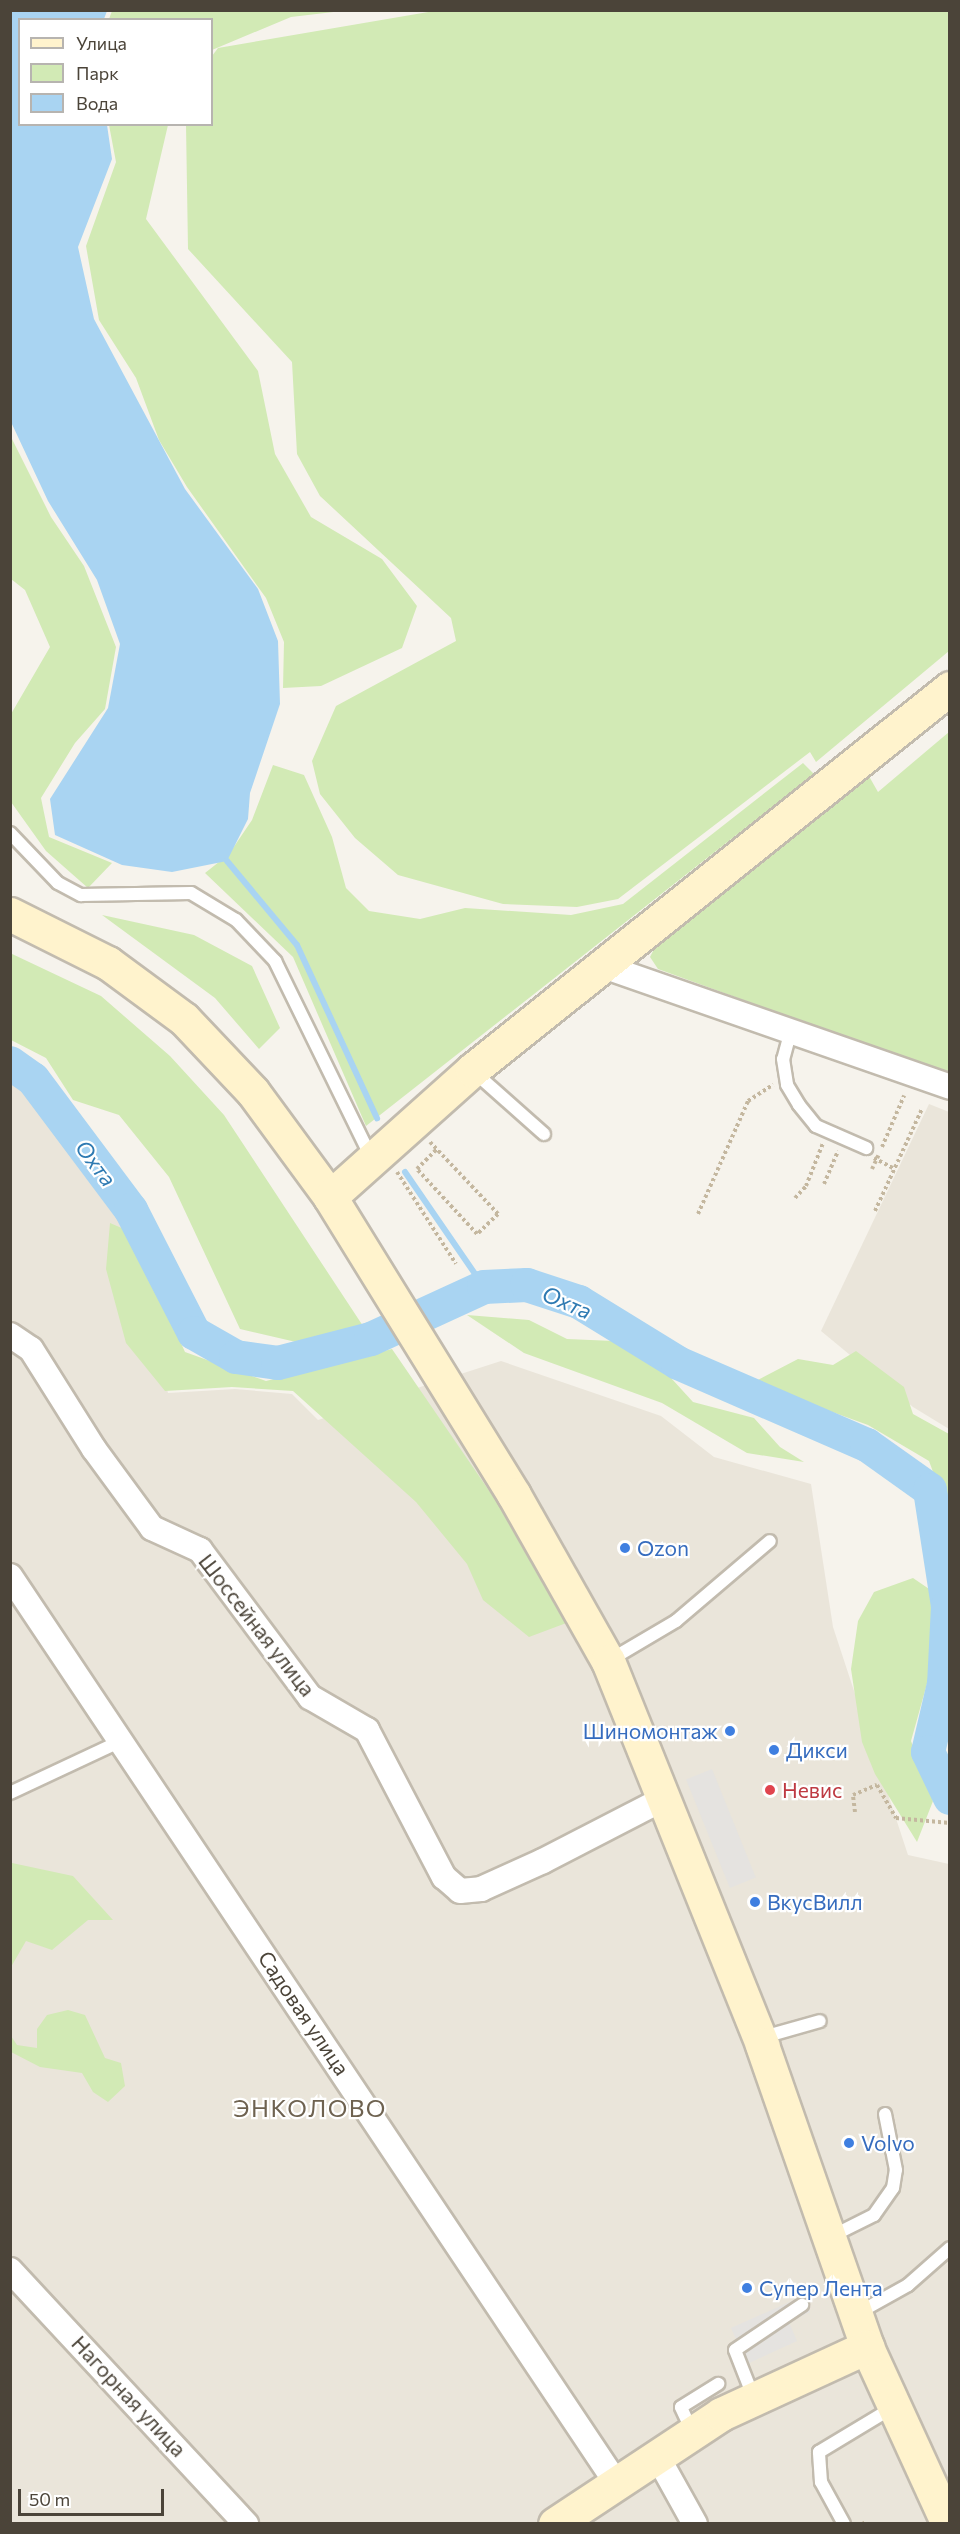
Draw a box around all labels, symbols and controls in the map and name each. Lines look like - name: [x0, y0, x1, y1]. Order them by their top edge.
- legend: [18, 18, 213, 126]
- text: Улица: [76, 32, 127, 54]
- text: Парк: [76, 62, 119, 84]
- text: Вода: [76, 92, 118, 114]
- water label: Охта: [70, 1135, 122, 1191]
- water label: Охта: [538, 1280, 596, 1324]
- place label: Ozon: [637, 1535, 689, 1561]
- marker: Ozon: [618, 1541, 632, 1555]
- street label: Шоссейная улица: [194, 1549, 320, 1701]
- place label: Шиномонтаж: [583, 1718, 718, 1744]
- marker: Шиномонтаж: [723, 1724, 737, 1738]
- place label: Дикси: [786, 1737, 848, 1763]
- marker: Дикси: [767, 1743, 781, 1757]
- place label: Невис: [782, 1777, 842, 1803]
- marker: Невис: [763, 1783, 777, 1797]
- place label: ВкусВилл: [767, 1889, 863, 1915]
- marker: ВкусВилл: [748, 1895, 762, 1909]
- street label: Садовая улица: [253, 1946, 355, 2080]
- district label: ЭНКОЛОВО: [233, 2094, 387, 2122]
- place label: Volvo: [861, 2130, 915, 2156]
- marker: Volvo: [842, 2136, 856, 2150]
- place label: Супер Лента: [759, 2275, 883, 2301]
- marker: Супер Лента: [740, 2281, 754, 2295]
- street label: Нагорная улица: [67, 2330, 191, 2462]
- scale bar: [21, 2477, 166, 2515]
- text: 50 m: [29, 2488, 70, 2510]

